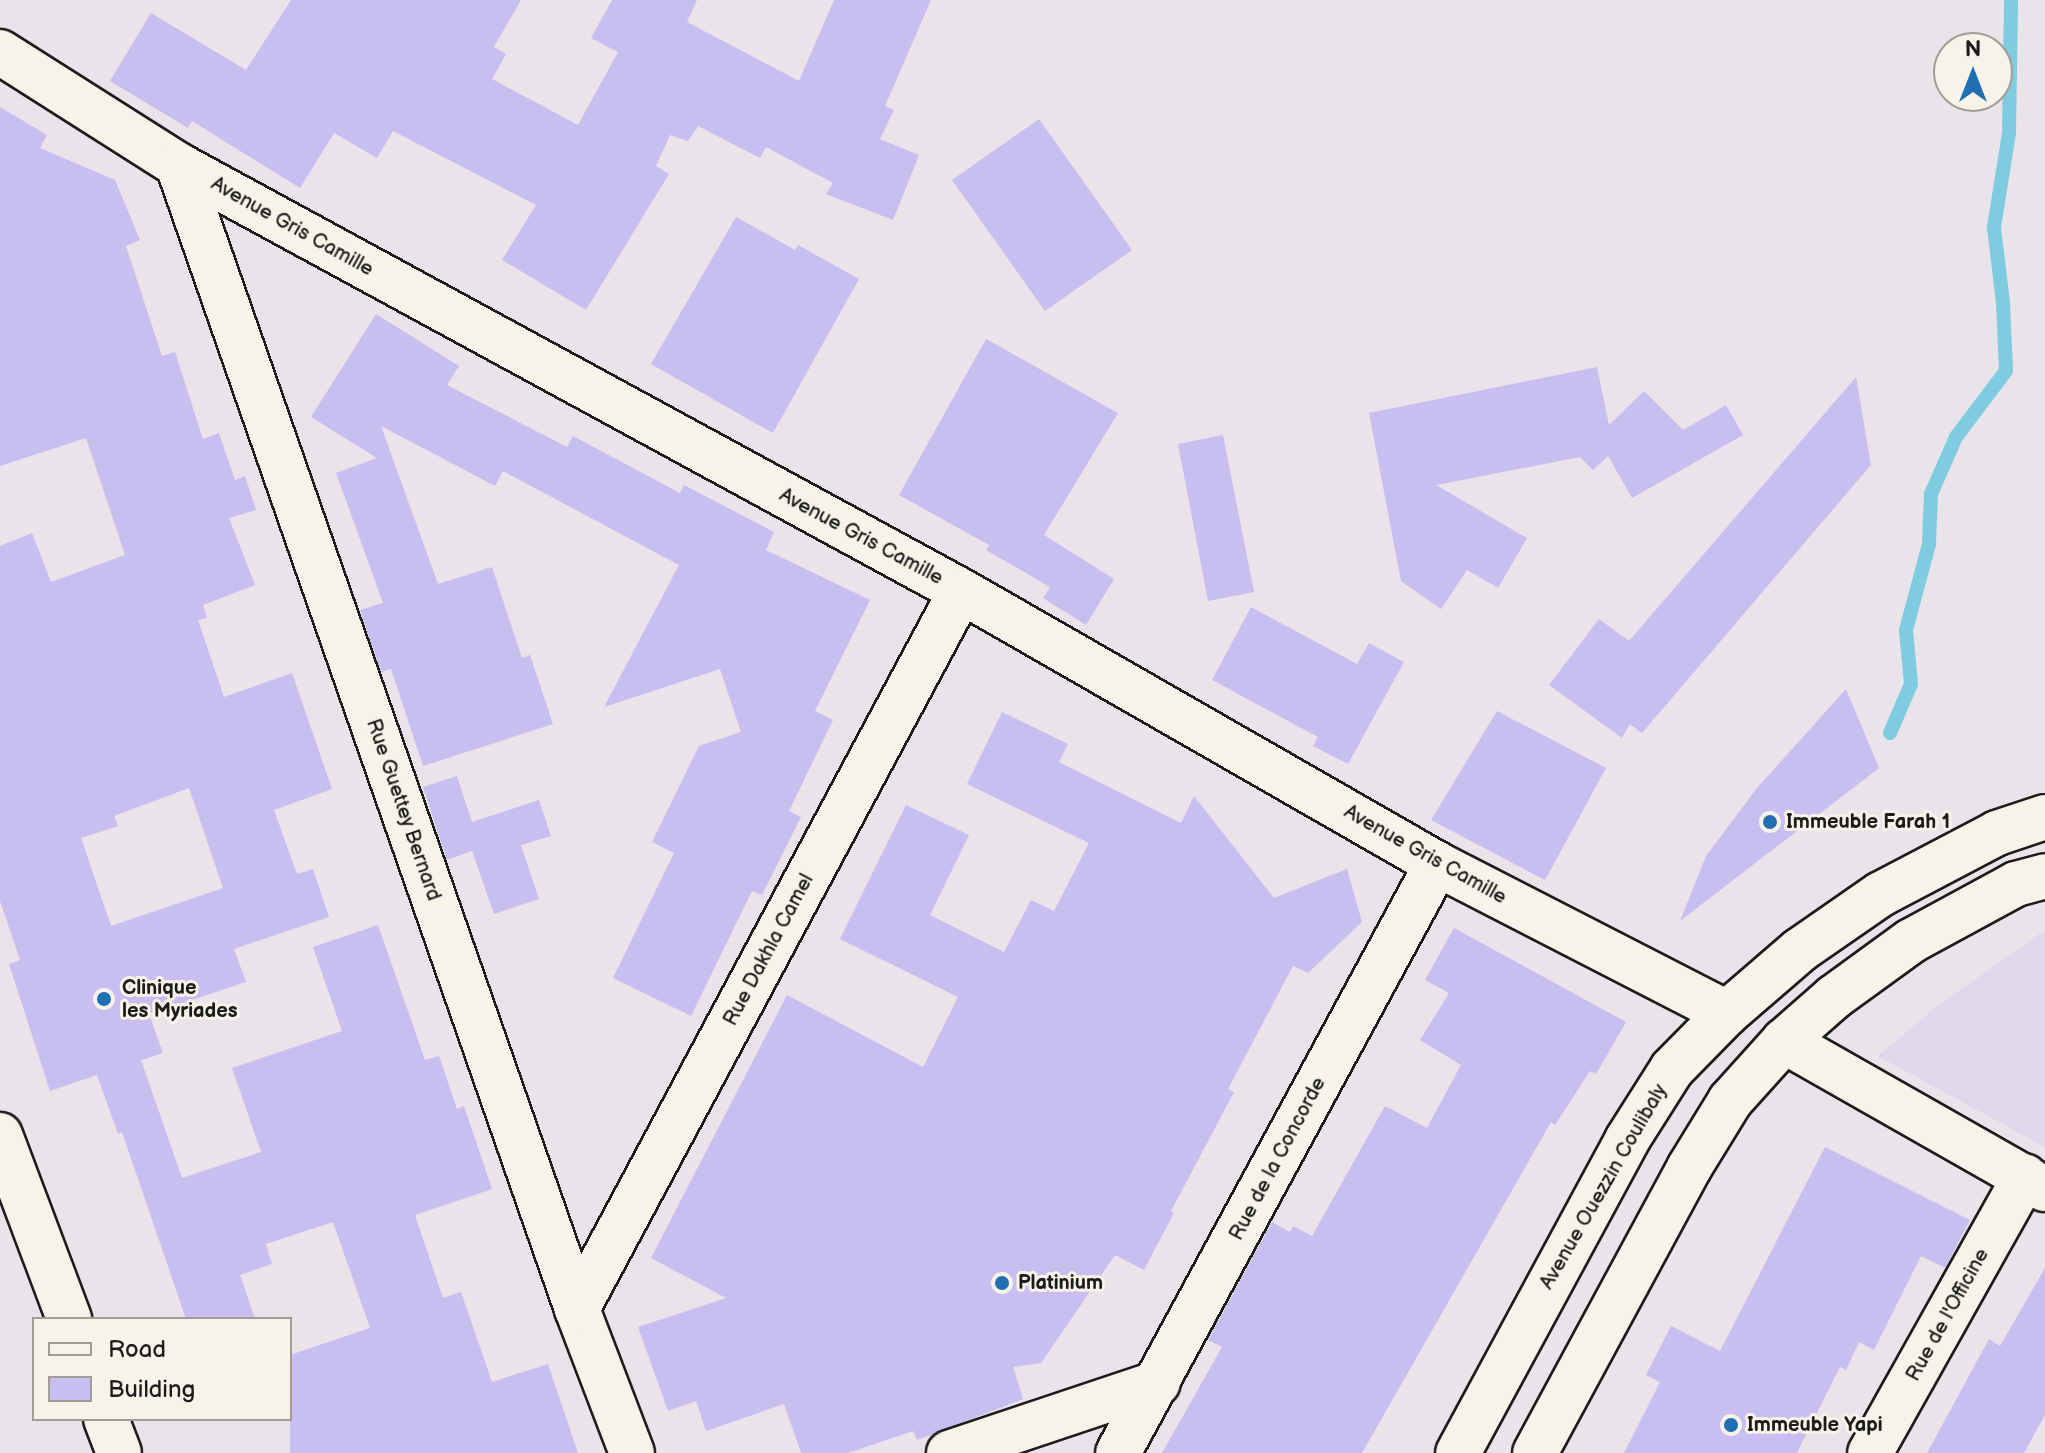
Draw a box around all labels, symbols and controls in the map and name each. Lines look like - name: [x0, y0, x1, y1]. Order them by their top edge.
- north arrow: [1933, 32, 2013, 112]
- text: N: [1965, 36, 1981, 63]
- street label: Avenue Gris Camille: [207, 172, 377, 282]
- street label: Avenue Gris Camille: [775, 484, 947, 590]
- street label: Rue Guettey Bernard: [360, 715, 446, 905]
- street label: Avenue Gris Camille: [1340, 800, 1510, 910]
- place label: Immeuble Farah 1: [1786, 810, 1950, 834]
- marker: Immeuble Farah 1: [1761, 813, 1779, 831]
- street label: Rue Dakhla Camel: [719, 870, 819, 1030]
- place label: Clinique les Myriades: [122, 976, 238, 1023]
- marker: Clinique les Myriades: [93, 988, 115, 1010]
- street label: Rue de la Concorde: [1225, 1073, 1331, 1245]
- street label: Avenue Ouezzin Coulibaly: [1535, 1080, 1673, 1294]
- street label: Rue de l'Officine: [1902, 1244, 1994, 1386]
- place label: Platinium: [1018, 1271, 1103, 1295]
- marker: Platinium: [993, 1274, 1011, 1292]
- legend: [32, 1317, 292, 1421]
- text: Road: [108, 1335, 166, 1364]
- text: Building: [108, 1375, 195, 1404]
- place label: Immeuble Yapi: [1747, 1413, 1883, 1437]
- marker: Immeuble Yapi: [1722, 1416, 1740, 1434]

